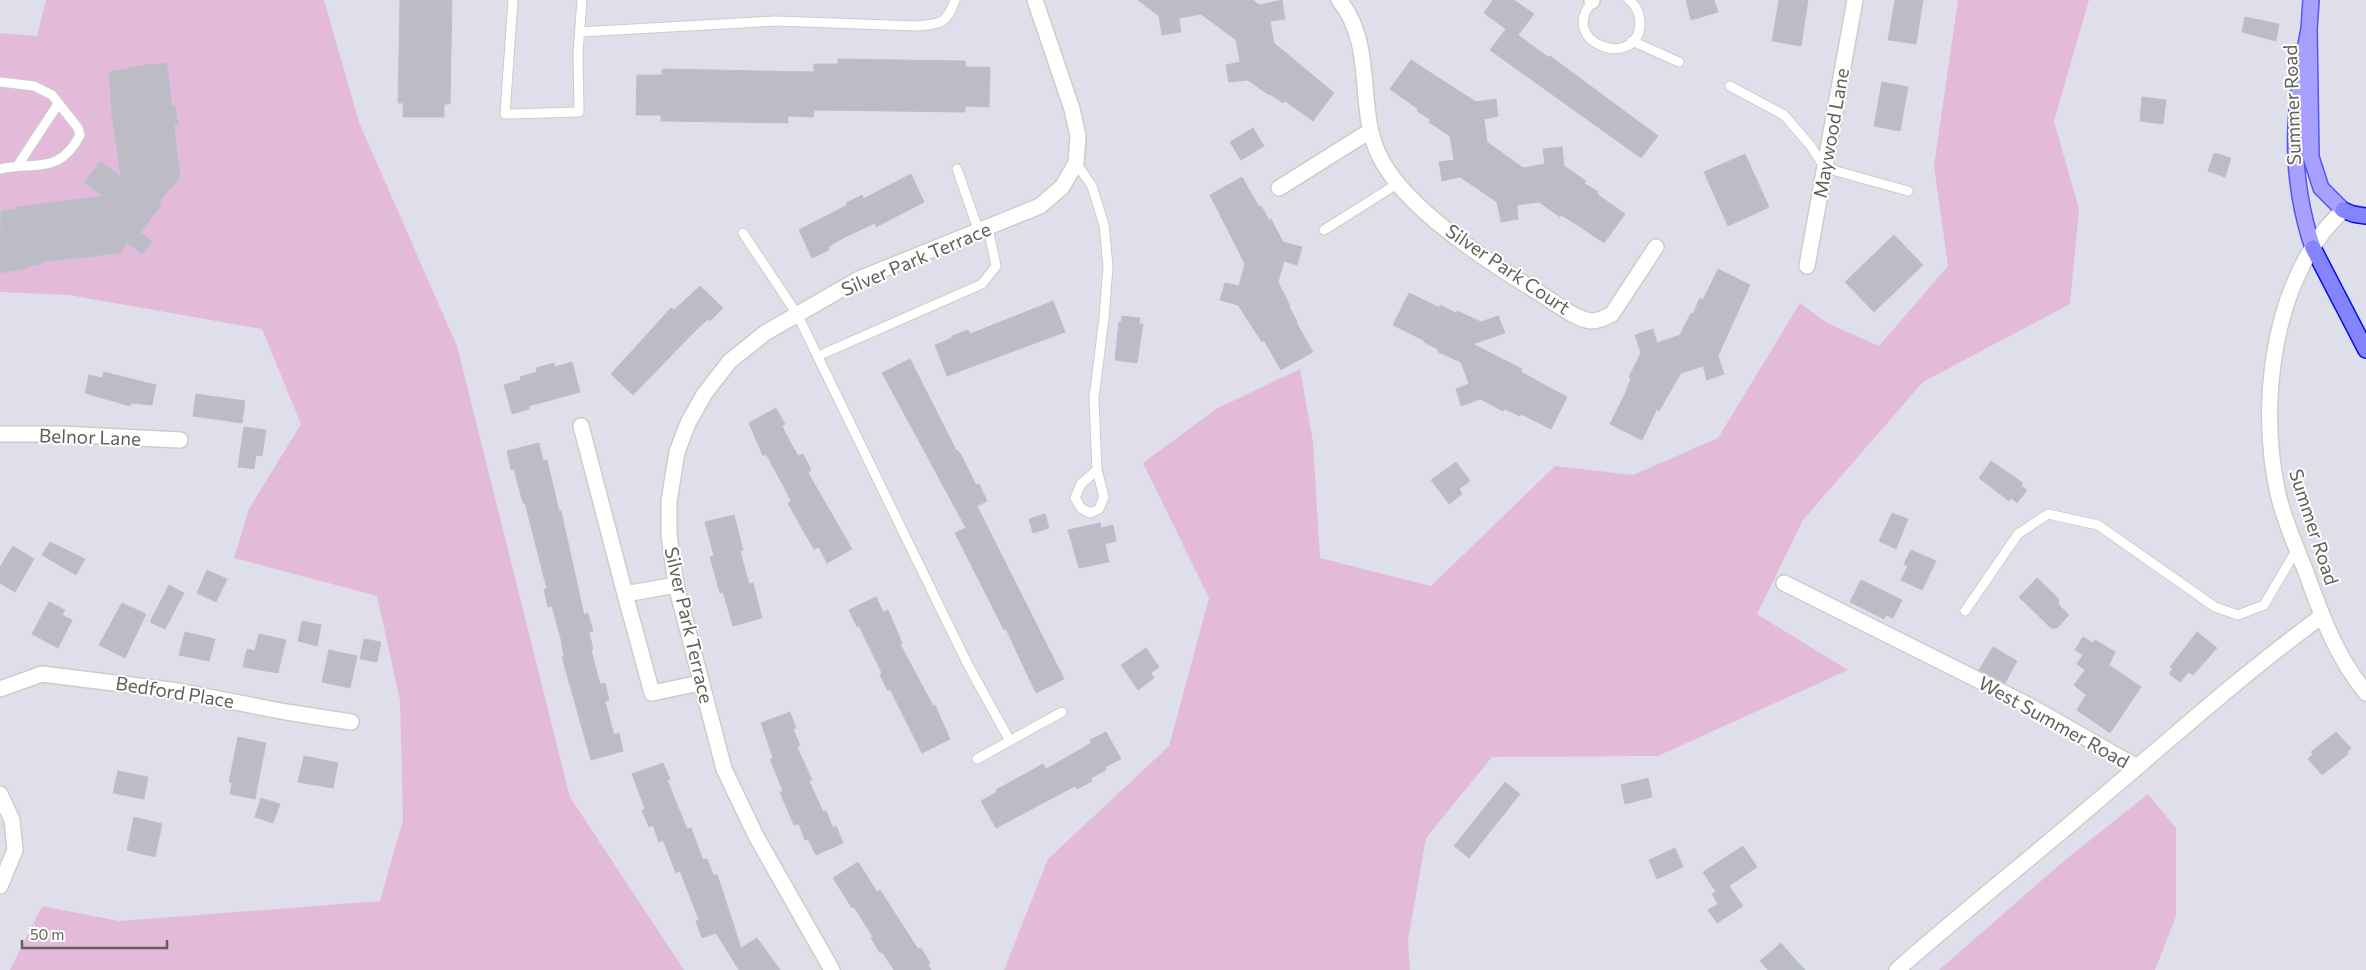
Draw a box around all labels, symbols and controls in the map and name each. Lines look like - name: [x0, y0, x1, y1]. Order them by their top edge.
- street label: Summer Road: [2278, 44, 2305, 166]
- street label: Maywood Lane: [1808, 66, 1853, 200]
- street label: Silver Park Terrace: [838, 217, 994, 300]
- street label: Silver Park Court: [1442, 218, 1575, 319]
- street label: Belnor Lane: [38, 423, 142, 450]
- street label: Summer Road: [2285, 466, 2344, 588]
- street label: Silver Park Terrace: [660, 544, 719, 705]
- street label: Bedford Place: [114, 671, 236, 712]
- street label: West Summer Road: [1975, 671, 2134, 773]
- scale bar: [22, 918, 168, 950]
- text: 50 m: [30, 925, 64, 943]

